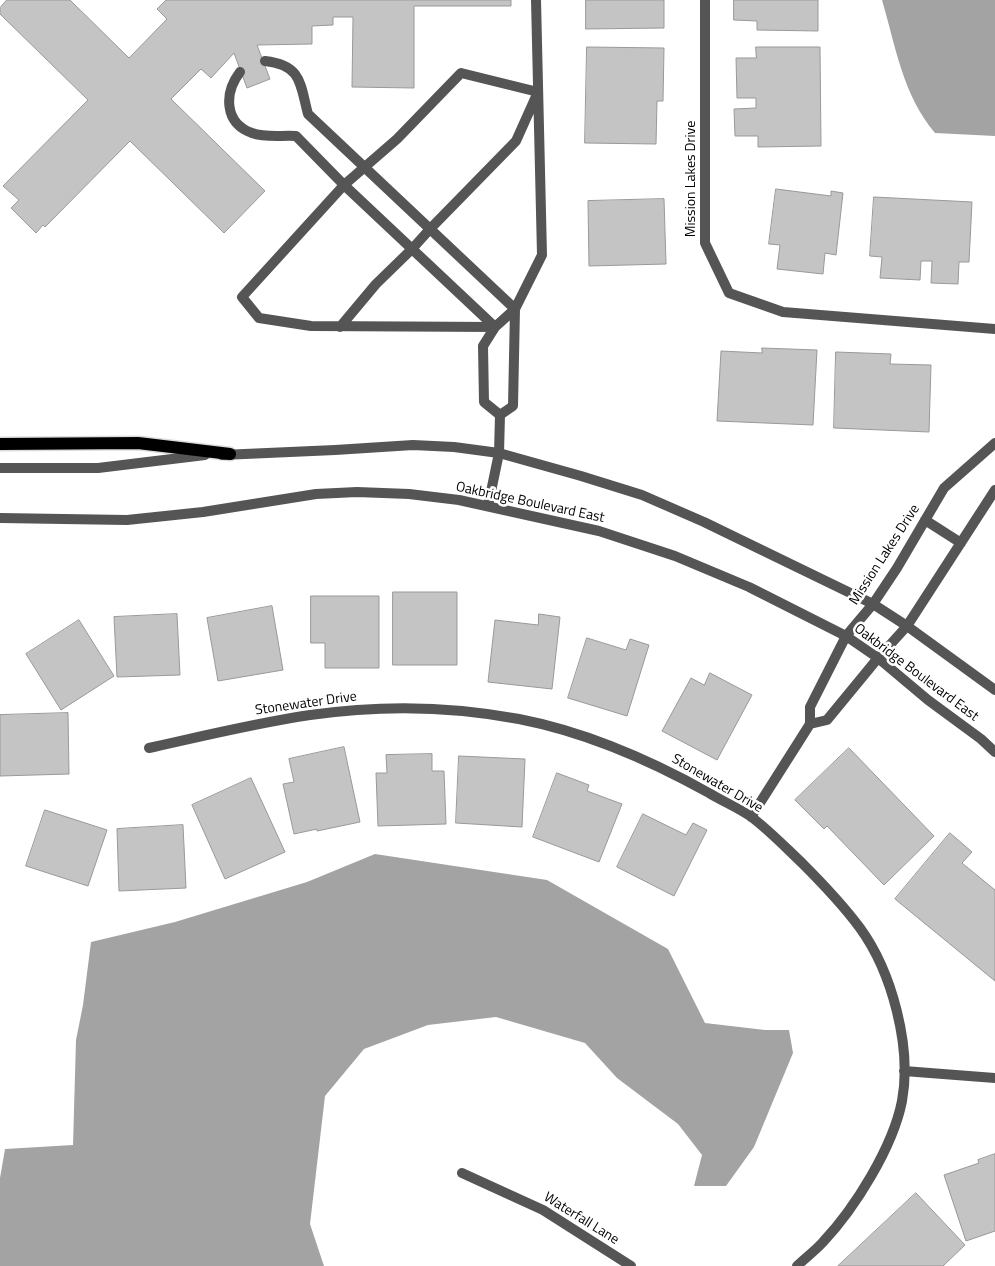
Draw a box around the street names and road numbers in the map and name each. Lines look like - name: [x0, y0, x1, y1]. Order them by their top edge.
- street label: Mission Lakes Drive: [684, 121, 700, 237]
- street label: Oakbridge Boulevard East: [454, 479, 606, 527]
- street label: Mission Lakes Drive: [846, 502, 924, 608]
- street label: Oakbridge Boulevard East: [850, 621, 982, 725]
- street label: Stonewater Drive: [254, 689, 358, 719]
- street label: Stonewater Drive: [668, 751, 766, 817]
- street label: Waterfall Lane: [540, 1189, 622, 1249]

